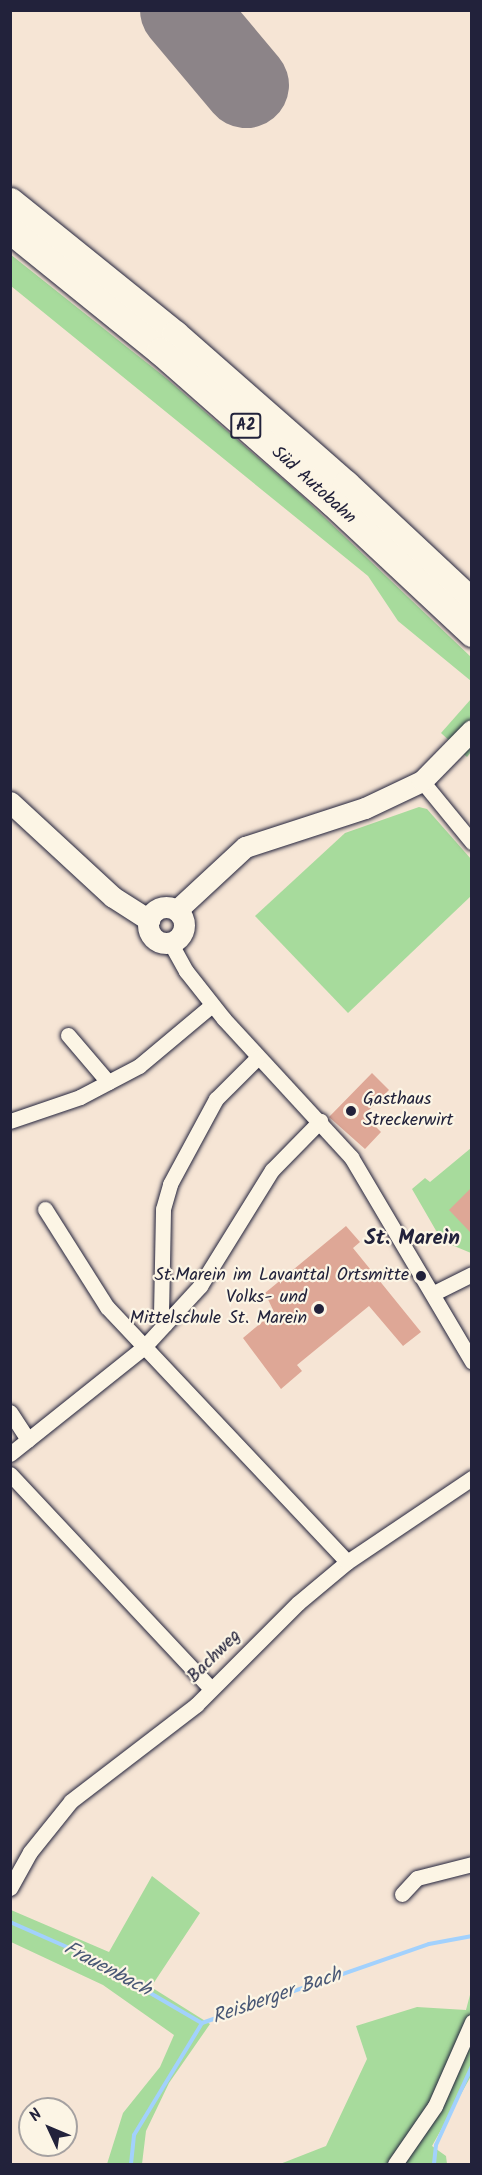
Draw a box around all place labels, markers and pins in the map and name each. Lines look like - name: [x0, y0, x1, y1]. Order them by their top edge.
- place label: Gasthaus Streckerwirt: [363, 1090, 453, 1132]
- marker: Gasthaus Streckerwirt: [344, 1104, 358, 1118]
- place label: St.Marein im Lavanttal Ortsmitte: [154, 1265, 409, 1287]
- marker: St.Marein im Lavanttal Ortsmitte: [414, 1269, 428, 1283]
- place label: Volks- und Mittelschule St. Marein: [130, 1288, 307, 1330]
- marker: Volks- und Mittelschule St. Marein: [312, 1302, 326, 1316]

